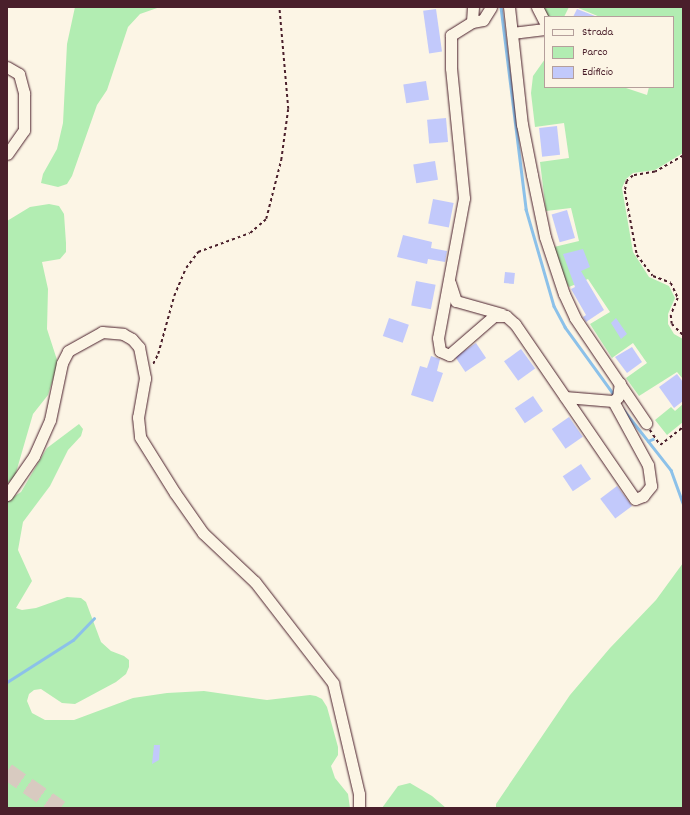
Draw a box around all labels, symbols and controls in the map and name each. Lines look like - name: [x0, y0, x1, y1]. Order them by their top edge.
- legend: [544, 16, 674, 88]
- text: Strada: [582, 24, 613, 41]
- text: Parco: [582, 44, 608, 61]
- text: Edificio: [582, 64, 613, 81]

